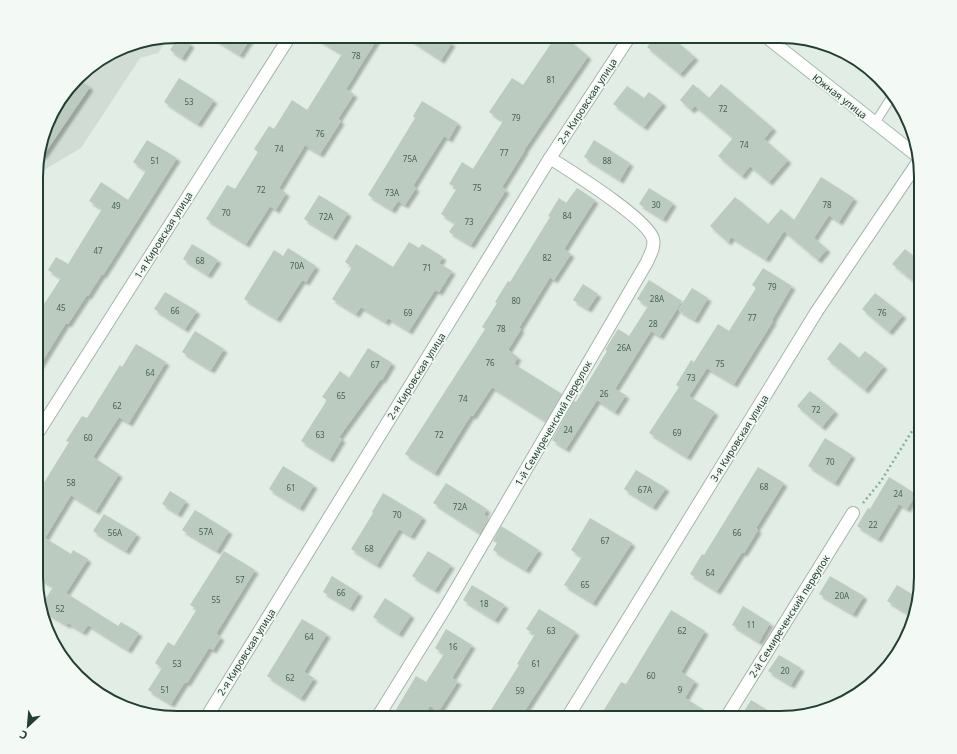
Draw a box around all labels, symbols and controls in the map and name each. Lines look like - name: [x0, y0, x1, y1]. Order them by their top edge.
- house number: 78: [351, 50, 361, 61]
- street label: 2-я Кировская улица: [554, 55, 620, 147]
- street label: Южная улица: [810, 70, 870, 122]
- house number: 81: [546, 74, 556, 85]
- house number: 53: [184, 96, 194, 107]
- house number: 72: [718, 103, 728, 114]
- house number: 79: [511, 112, 521, 123]
- house number: 76: [315, 128, 325, 139]
- house number: 74: [739, 139, 749, 150]
- house number: 74: [274, 143, 284, 154]
- house number: 77: [499, 147, 509, 158]
- house number: 75А: [403, 153, 418, 164]
- house number: 51: [150, 155, 160, 166]
- house number: 88: [602, 155, 612, 166]
- house number: 75: [472, 182, 482, 193]
- house number: 72: [256, 184, 266, 195]
- house number: 73А: [385, 187, 400, 198]
- street label: 1-я Кировская улица: [131, 189, 195, 281]
- house number: 30: [651, 199, 661, 210]
- house number: 78: [822, 199, 832, 210]
- house number: 49: [111, 200, 121, 211]
- house number: 70: [221, 207, 231, 218]
- house number: 84: [562, 210, 572, 221]
- house number: 72А: [319, 211, 334, 222]
- house number: 73: [464, 216, 474, 227]
- house number: 47: [93, 245, 103, 256]
- house number: 82: [542, 252, 552, 263]
- house number: 68: [195, 255, 205, 266]
- house number: 70А: [290, 260, 305, 271]
- house number: 71: [422, 262, 432, 273]
- house number: 79: [767, 281, 777, 292]
- house number: 28А: [650, 293, 665, 304]
- house number: 80: [511, 295, 521, 306]
- house number: 45: [56, 302, 66, 313]
- house number: 66: [170, 305, 180, 316]
- house number: 69: [403, 307, 413, 318]
- house number: 76: [877, 307, 887, 318]
- house number: 77: [747, 312, 757, 323]
- house number: 28: [648, 318, 658, 329]
- house number: 78: [496, 323, 506, 334]
- street label: 2-я Кировская улица: [384, 330, 448, 422]
- house number: 26А: [617, 342, 632, 353]
- house number: 76: [485, 357, 495, 368]
- street label: 1-й Семиреченский переулок: [511, 357, 595, 488]
- house number: 75: [715, 358, 725, 369]
- house number: 67: [370, 359, 380, 370]
- house number: 64: [145, 367, 155, 378]
- house number: 73: [686, 372, 696, 383]
- house number: 26: [599, 388, 609, 399]
- house number: 65: [336, 390, 346, 401]
- street label: 3-я Кировская улица: [707, 392, 771, 484]
- house number: 74: [458, 393, 468, 404]
- house number: 62: [112, 400, 122, 411]
- house number: 72: [811, 404, 821, 415]
- house number: 24: [563, 424, 573, 435]
- house number: 69: [672, 427, 682, 438]
- house number: 63: [315, 429, 325, 440]
- house number: 72: [434, 429, 444, 440]
- house number: 60: [83, 432, 93, 443]
- house number: 70: [825, 456, 835, 467]
- house number: 58: [66, 477, 76, 488]
- house number: 68: [759, 481, 769, 492]
- house number: 61: [286, 482, 296, 493]
- house number: 67А: [638, 484, 653, 495]
- house number: 24: [893, 488, 903, 499]
- house number: 72А: [453, 501, 468, 512]
- house number: 70: [392, 509, 402, 520]
- house number: 22: [868, 519, 878, 530]
- house number: 57А: [199, 526, 214, 537]
- house number: 56А: [108, 527, 123, 538]
- house number: 66: [732, 527, 742, 538]
- house number: 67: [600, 535, 610, 546]
- house number: 68: [364, 543, 374, 554]
- street label: 2-й Семиреченский переулок: [745, 551, 833, 680]
- house number: 64: [705, 567, 715, 578]
- house number: 57: [235, 574, 245, 585]
- house number: 65: [580, 579, 590, 590]
- house number: 66: [336, 587, 346, 598]
- house number: 20А: [835, 590, 850, 601]
- house number: 55: [211, 594, 221, 605]
- house number: 18: [479, 598, 489, 609]
- house number: 52: [55, 603, 65, 614]
- street label: 2-я Кировская улица: [214, 606, 278, 698]
- house number: 11: [746, 619, 756, 630]
- house number: 63: [546, 625, 556, 636]
- house number: 62: [677, 625, 687, 636]
- house number: 64: [304, 631, 314, 642]
- house number: 16: [448, 641, 458, 652]
- house number: 53: [172, 658, 182, 669]
- house number: 61: [531, 658, 541, 669]
- house number: 20: [780, 665, 790, 676]
- house number: 60: [646, 670, 656, 681]
- house number: 62: [285, 672, 295, 683]
- house number: 51: [160, 684, 170, 695]
- house number: 9: [678, 684, 683, 695]
- house number: 59: [515, 685, 525, 696]
- north arrow: [8, 706, 48, 746]
- text: С: [17, 727, 30, 744]

